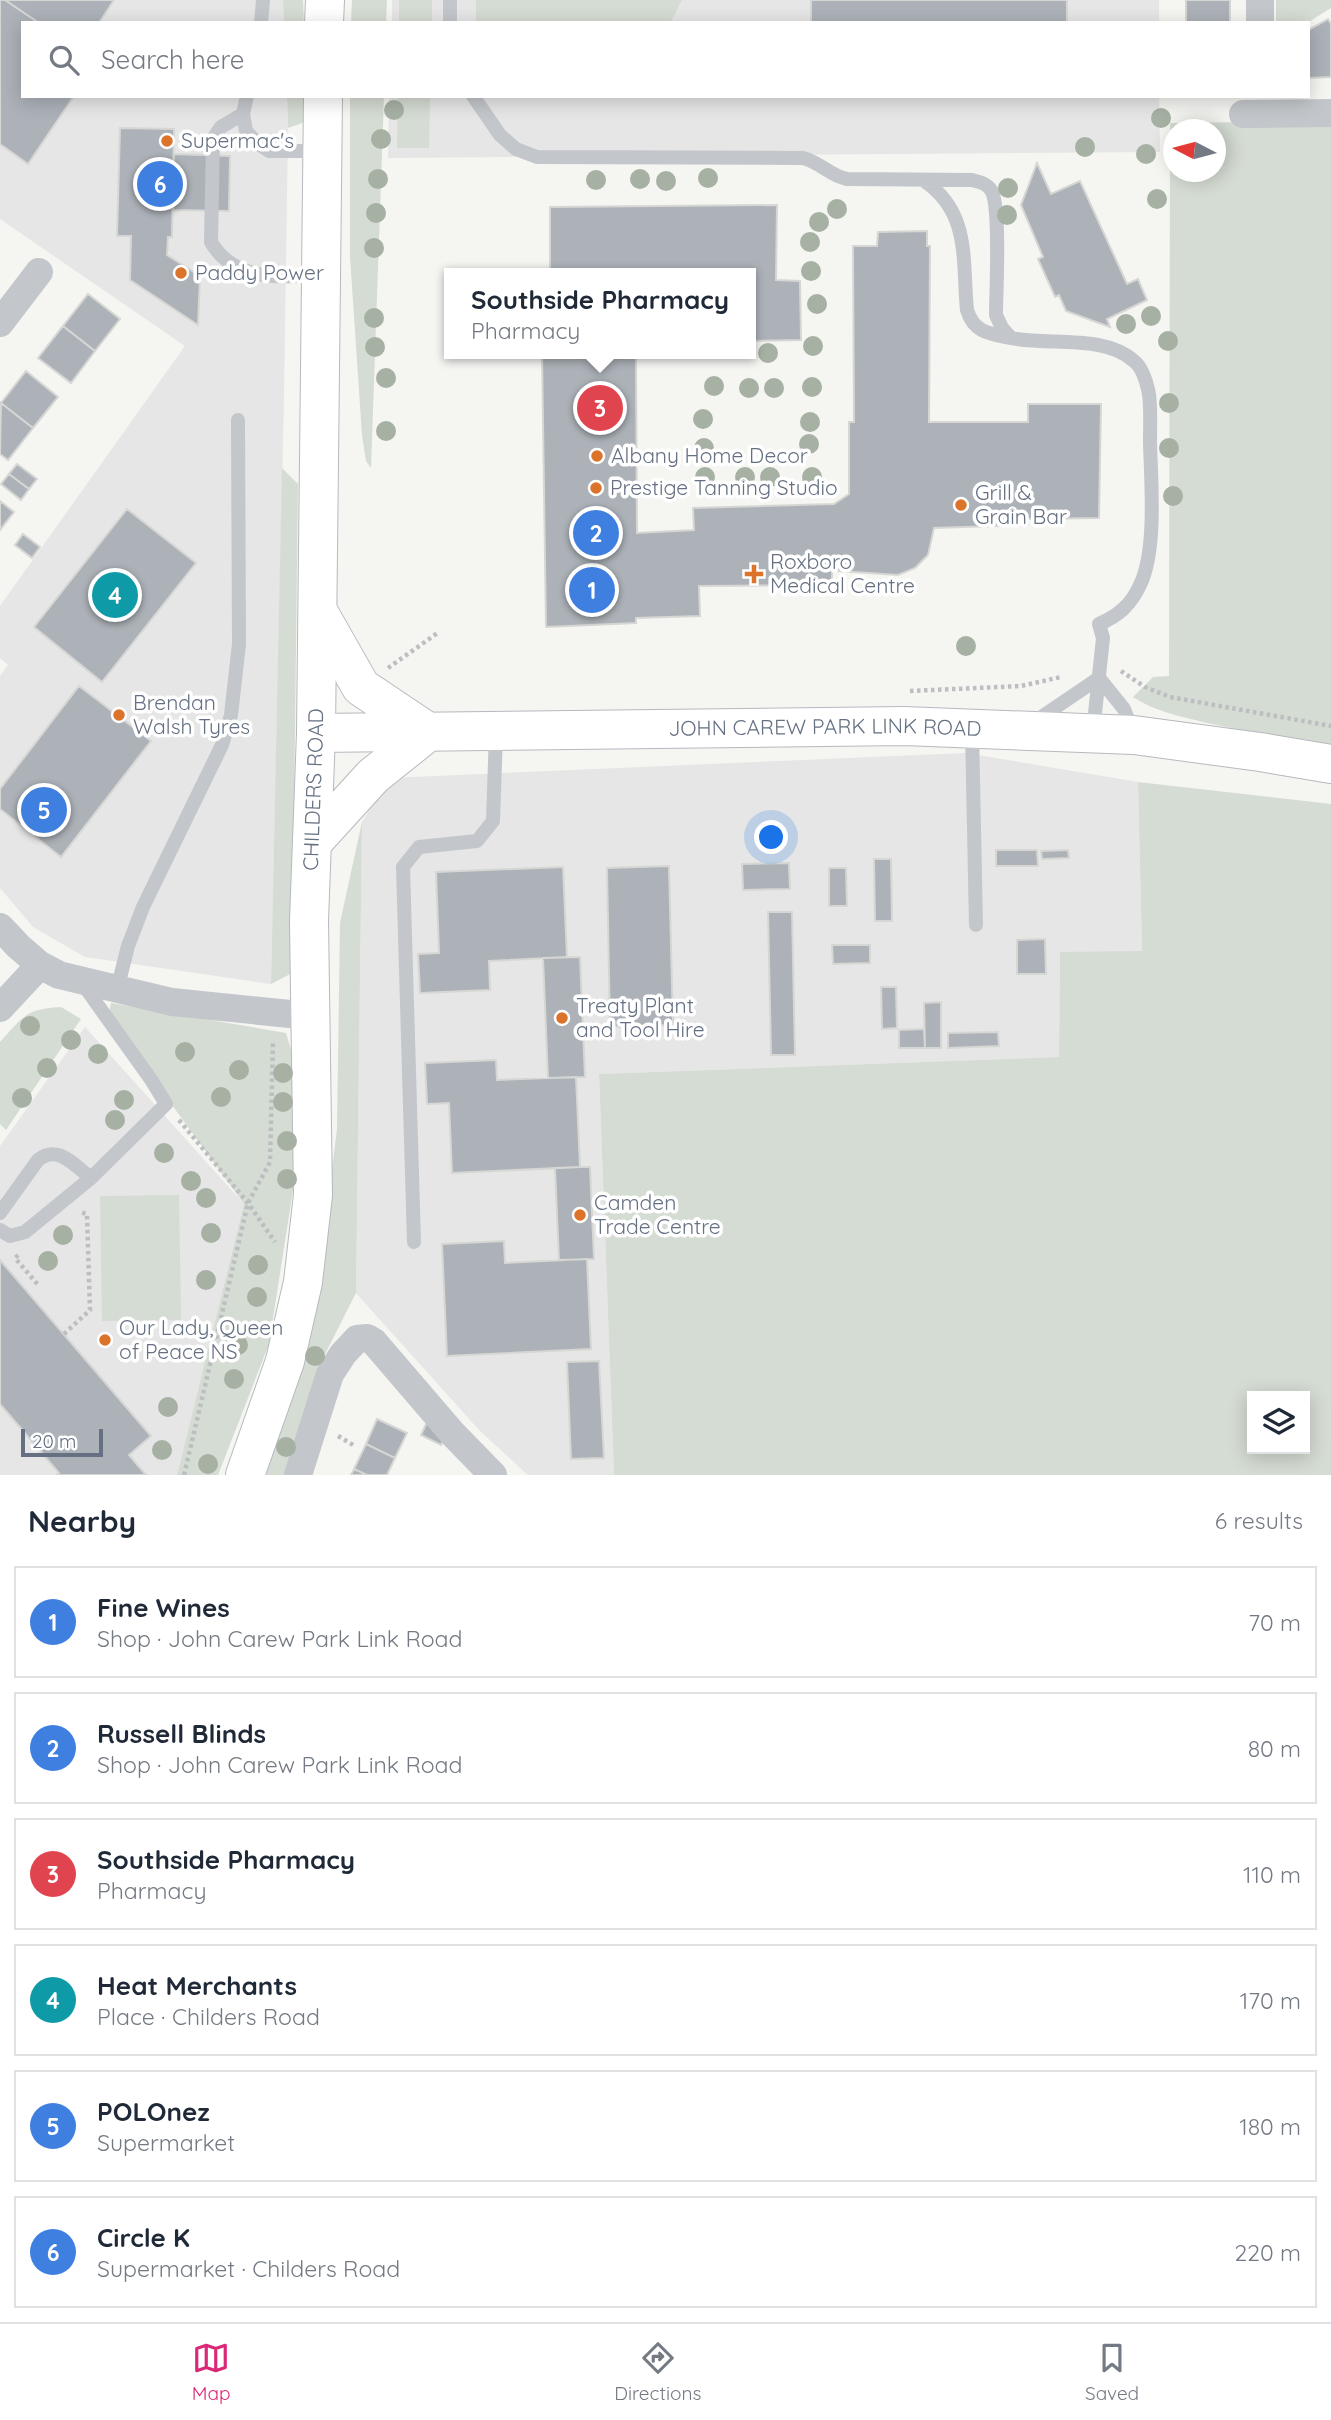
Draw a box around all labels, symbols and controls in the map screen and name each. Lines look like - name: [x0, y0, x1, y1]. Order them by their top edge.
- search box: [21, 21, 1310, 98]
- icon: search: [45, 41, 83, 79]
- text: Search here: [101, 43, 245, 76]
- north arrow: [1163, 119, 1226, 182]
- place label: Supermac's: [181, 127, 294, 153]
- marker: Supermac's: [159, 133, 175, 149]
- pin: 6: [137, 158, 183, 210]
- place label: Paddy Power: [195, 259, 324, 285]
- marker: Paddy Power: [173, 265, 189, 281]
- popup: [444, 268, 756, 359]
- text: Southside Pharmacy: [471, 283, 729, 316]
- text: Pharmacy: [471, 316, 580, 345]
- pin: 3: [577, 382, 623, 434]
- place label: Albany Home Decor: [611, 442, 808, 468]
- marker: Albany Home Decor: [589, 448, 605, 464]
- place label: Prestige Tanning Studio: [610, 474, 838, 500]
- place label: Grill & Grain Bar: [975, 479, 1067, 529]
- marker: Prestige Tanning Studio: [588, 480, 604, 496]
- marker: Grill & Grain Bar: [953, 497, 969, 513]
- pin: 2: [573, 507, 619, 559]
- place label: Roxboro Medical Centre: [770, 548, 915, 598]
- pin: 1: [569, 564, 615, 616]
- marker: Roxboro Medical Centre: [744, 564, 764, 584]
- pin: 4: [92, 569, 138, 621]
- place label: Brendan Walsh Tyres: [133, 689, 250, 739]
- marker: Brendan Walsh Tyres: [111, 707, 127, 723]
- street label: CHILDERS ROAD: [297, 708, 328, 871]
- street label: JOHN CAREW PARK LINK ROAD: [668, 712, 982, 741]
- pin: 5: [21, 784, 67, 836]
- your location: [754, 820, 788, 854]
- place label: Treaty Plant and Tool Hire: [576, 992, 705, 1042]
- marker: Treaty Plant and Tool Hire: [554, 1010, 570, 1026]
- place label: Camden Trade Centre: [594, 1189, 721, 1239]
- marker: Camden Trade Centre: [572, 1207, 588, 1223]
- place label: Our Lady, Queen of Peace NS: [119, 1314, 283, 1364]
- marker: Our Lady, Queen of Peace NS: [97, 1332, 113, 1348]
- map controls: [1247, 1391, 1310, 1454]
- button: layers: [1247, 1391, 1310, 1454]
- scale bar: [21, 1426, 103, 1458]
- text: 20 m: [32, 1429, 76, 1453]
- text: Nearby: [28, 1502, 136, 1540]
- text: 6 results: [1215, 1506, 1303, 1535]
- text: Fine Wines: [97, 1591, 230, 1624]
- text: 1: [49, 1608, 57, 1637]
- text: 70 m: [1248, 1608, 1301, 1637]
- text: Shop · John Carew Park Link Road: [97, 1624, 463, 1653]
- text: Russell Blinds: [97, 1717, 266, 1750]
- text: 2: [46, 1734, 60, 1763]
- text: 80 m: [1248, 1734, 1301, 1763]
- text: Shop · John Carew Park Link Road: [97, 1750, 463, 1779]
- text: Southside Pharmacy: [97, 1843, 355, 1876]
- text: 3: [47, 1860, 59, 1889]
- text: 110 m: [1243, 1860, 1301, 1889]
- text: Pharmacy: [97, 1876, 206, 1905]
- text: Heat Merchants: [97, 1969, 297, 2002]
- text: 4: [46, 1986, 60, 2015]
- text: 170 m: [1240, 1986, 1301, 2015]
- text: Place · Childers Road: [97, 2002, 320, 2031]
- text: POLOnez: [97, 2095, 210, 2128]
- text: 5: [46, 2112, 60, 2141]
- text: 180 m: [1239, 2112, 1301, 2141]
- text: Supermarket: [97, 2128, 235, 2157]
- text: Circle K: [97, 2221, 190, 2254]
- text: 6: [47, 2238, 59, 2267]
- text: 220 m: [1235, 2238, 1301, 2267]
- text: Supermarket · Childers Road: [97, 2254, 400, 2283]
- tab: Map: [192, 2339, 231, 2405]
- tab: Directions: [614, 2339, 701, 2405]
- tab: Saved: [1085, 2339, 1139, 2405]

